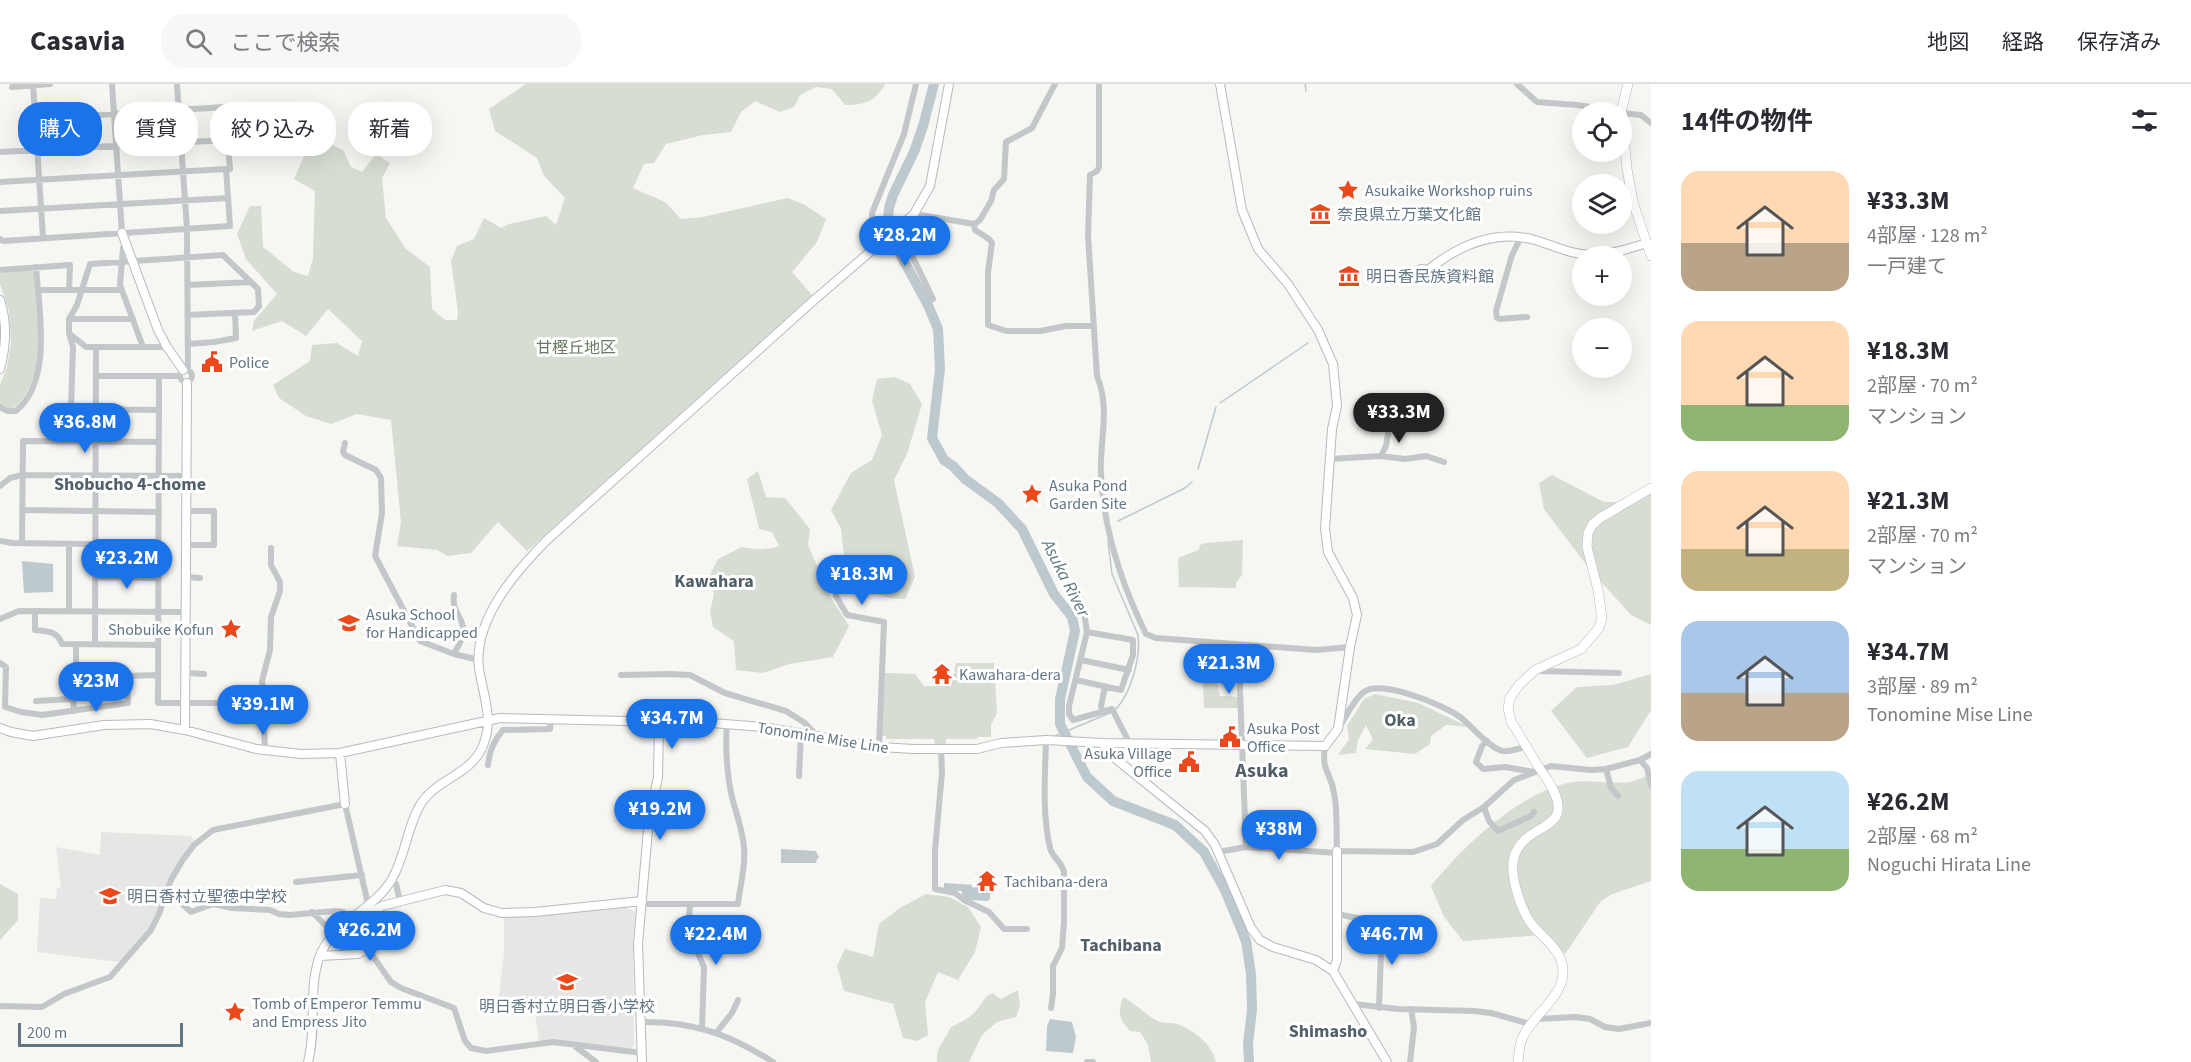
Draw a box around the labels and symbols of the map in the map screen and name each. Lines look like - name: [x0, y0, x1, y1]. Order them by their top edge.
- place icon: Asukaike Workshop ruins: [1336, 178, 1360, 202]
- place label: Asukaike Workshop ruins: [1365, 180, 1533, 202]
- museum icon: 奈良県立万葉文化館: [1308, 202, 1332, 226]
- place label: 奈良県立万葉文化館: [1337, 204, 1481, 226]
- pin: ¥28.2M: [856, 216, 954, 267]
- museum icon: 明日香民族資料館: [1337, 264, 1361, 288]
- place label: 明日香民族資料館: [1366, 266, 1494, 288]
- park label: 甘樫丘地区: [536, 337, 616, 359]
- public building icon: Police: [200, 350, 224, 374]
- place label: Police: [229, 352, 269, 374]
- pin: ¥33.3M: [1350, 393, 1448, 444]
- pin: ¥36.8M: [36, 403, 134, 454]
- district label: Shobucho 4-chome: [54, 472, 206, 497]
- place label: Asuka Pond Garden Site: [1049, 475, 1127, 515]
- place icon: Asuka Pond Garden Site: [1020, 482, 1044, 506]
- water label: Asuka River: [1035, 534, 1096, 622]
- pin: ¥23.2M: [78, 539, 176, 590]
- pin: ¥18.3M: [813, 555, 911, 606]
- district label: Kawahara: [674, 569, 754, 594]
- place label: Asuka School for Handicapped: [366, 604, 478, 644]
- school or university icon: Asuka School for Handicapped: [337, 611, 361, 635]
- place icon: Shobuike Kofun: [219, 617, 243, 641]
- place label: Shobuike Kofun: [108, 619, 214, 641]
- pin: ¥21.3M: [1180, 644, 1278, 695]
- pin: ¥23M: [60, 662, 132, 713]
- temple icon: Kawahara-dera: [930, 662, 954, 686]
- place label: Kawahara-dera: [959, 664, 1061, 686]
- pin: ¥39.1M: [214, 685, 312, 736]
- pin: ¥34.7M: [623, 699, 721, 750]
- district label: Oka: [1384, 708, 1416, 733]
- street label: Tonomine Mise Line: [756, 717, 890, 759]
- place label: Asuka Post Office: [1247, 718, 1320, 758]
- public building icon: Asuka Post Office: [1218, 725, 1242, 749]
- place label: Asuka Village Office: [1084, 743, 1172, 783]
- public building icon: Asuka Village Office: [1177, 750, 1201, 774]
- district label: Asuka: [1234, 757, 1289, 785]
- pin: ¥19.2M: [611, 790, 709, 841]
- pin: ¥38M: [1243, 810, 1315, 861]
- temple icon: Tachibana-dera: [975, 869, 999, 893]
- place label: Tachibana-dera: [1004, 871, 1108, 893]
- school or university icon: 明日香村立聖徳中学校: [98, 884, 122, 908]
- place label: 明日香村立聖徳中学校: [127, 886, 287, 908]
- pin: ¥26.2M: [321, 911, 419, 962]
- pin: ¥22.4M: [667, 915, 765, 966]
- pin: ¥46.7M: [1343, 915, 1441, 966]
- district label: Tachibana: [1080, 933, 1162, 958]
- school or university icon: 明日香村立明日香小学校: [555, 970, 579, 994]
- place label: Tomb of Emperor Temmu and Empress Jito: [252, 993, 422, 1033]
- place label: 明日香村立明日香小学校: [479, 996, 655, 1018]
- place icon: Tomb of Emperor Temmu and Empress Jito: [223, 1000, 247, 1024]
- district label: Shimasho: [1289, 1019, 1367, 1044]
- scale bar: [18, 1020, 183, 1048]

